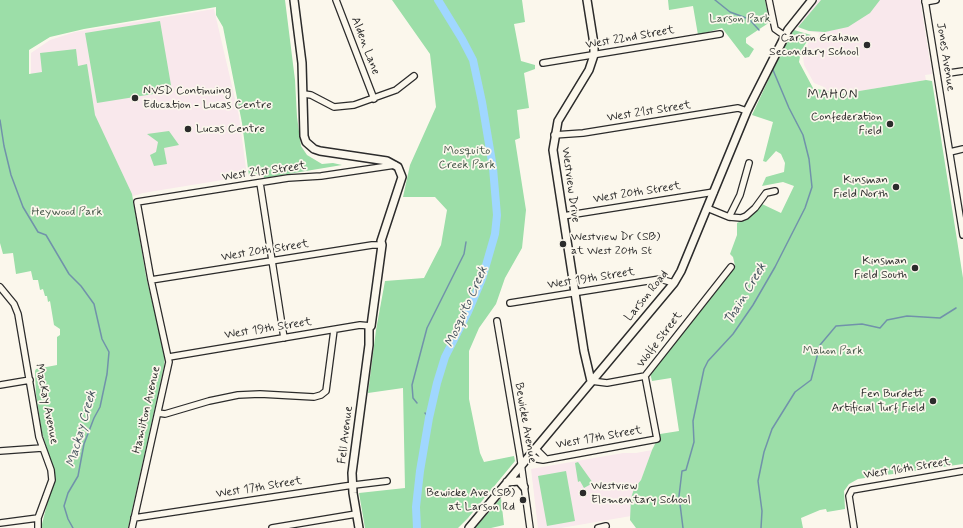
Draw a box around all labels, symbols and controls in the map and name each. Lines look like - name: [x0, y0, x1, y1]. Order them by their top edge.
- park label: Larson Park: [709, 12, 771, 26]
- street label: Alden Lane: [347, 15, 383, 77]
- street label: Jones Avenue: [932, 22, 958, 92]
- street label: West 22nd Street: [585, 23, 675, 53]
- place label: Carson Graham Secondary School: [769, 31, 859, 59]
- marker: Carson Graham Secondary School: [862, 40, 872, 50]
- place label: NVSD Continuing Education - Lucas Centre: [143, 84, 272, 112]
- district label: MAHON: [809, 87, 857, 103]
- marker: NVSD Continuing Education - Lucas Centre: [130, 93, 140, 103]
- street label: West 21st Street: [606, 98, 692, 126]
- place label: Confederation Field: [811, 110, 882, 138]
- marker: Confederation Field: [885, 119, 895, 129]
- place label: Lucas Centre: [196, 122, 265, 136]
- marker: Lucas Centre: [183, 124, 193, 134]
- park label: Mosquito Creek Park: [438, 144, 496, 172]
- street label: Westview Drive: [558, 147, 582, 223]
- street label: West 21st Street: [221, 159, 307, 185]
- place label: Kinsman Field North: [833, 173, 888, 201]
- street label: West 20th Street: [592, 179, 682, 207]
- marker: Kinsman Field North: [891, 182, 901, 192]
- park label: Heywood Park: [32, 205, 102, 219]
- place label: Westview Dr (SB) at West 20th St: [571, 230, 660, 258]
- street label: West 20th Street: [220, 237, 310, 265]
- marker: Westview Dr (SB) at West 20th St: [558, 239, 568, 249]
- place label: Kinsman Field South: [854, 254, 907, 282]
- water label: Thain Creek: [721, 260, 771, 328]
- marker: Kinsman Field South: [910, 263, 920, 273]
- water label: Mosquito Creek: [442, 264, 492, 350]
- street label: West 19th Street: [546, 265, 636, 293]
- street label: Larson Road: [622, 268, 672, 324]
- street label: Wolfe Street: [634, 309, 686, 371]
- street label: West 19th Street: [223, 315, 313, 343]
- park label: Mahon Park: [803, 344, 863, 358]
- street label: MacKay Avenue: [31, 363, 61, 445]
- street label: Hamilton Avenue: [130, 365, 164, 455]
- street label: Bewicke Avenue: [511, 382, 539, 464]
- place label: Fen Burdett Artificial Turf Field: [831, 387, 925, 415]
- water label: Mackay Creek: [64, 389, 100, 469]
- marker: Fen Burdett Artificial Turf Field: [928, 396, 938, 406]
- street label: Fell Avenue: [335, 405, 357, 465]
- street label: West 17th Street: [555, 423, 643, 453]
- street label: West 16th Street: [863, 455, 951, 483]
- street label: West 17th Street: [215, 474, 303, 502]
- place label: Westview Elementary School: [591, 479, 691, 507]
- place label: Bewicke Ave (SB) at Larson Rd: [426, 486, 515, 514]
- marker: Westview Elementary School: [578, 488, 588, 498]
- marker: Bewicke Ave (SB) at Larson Rd: [518, 495, 528, 505]

